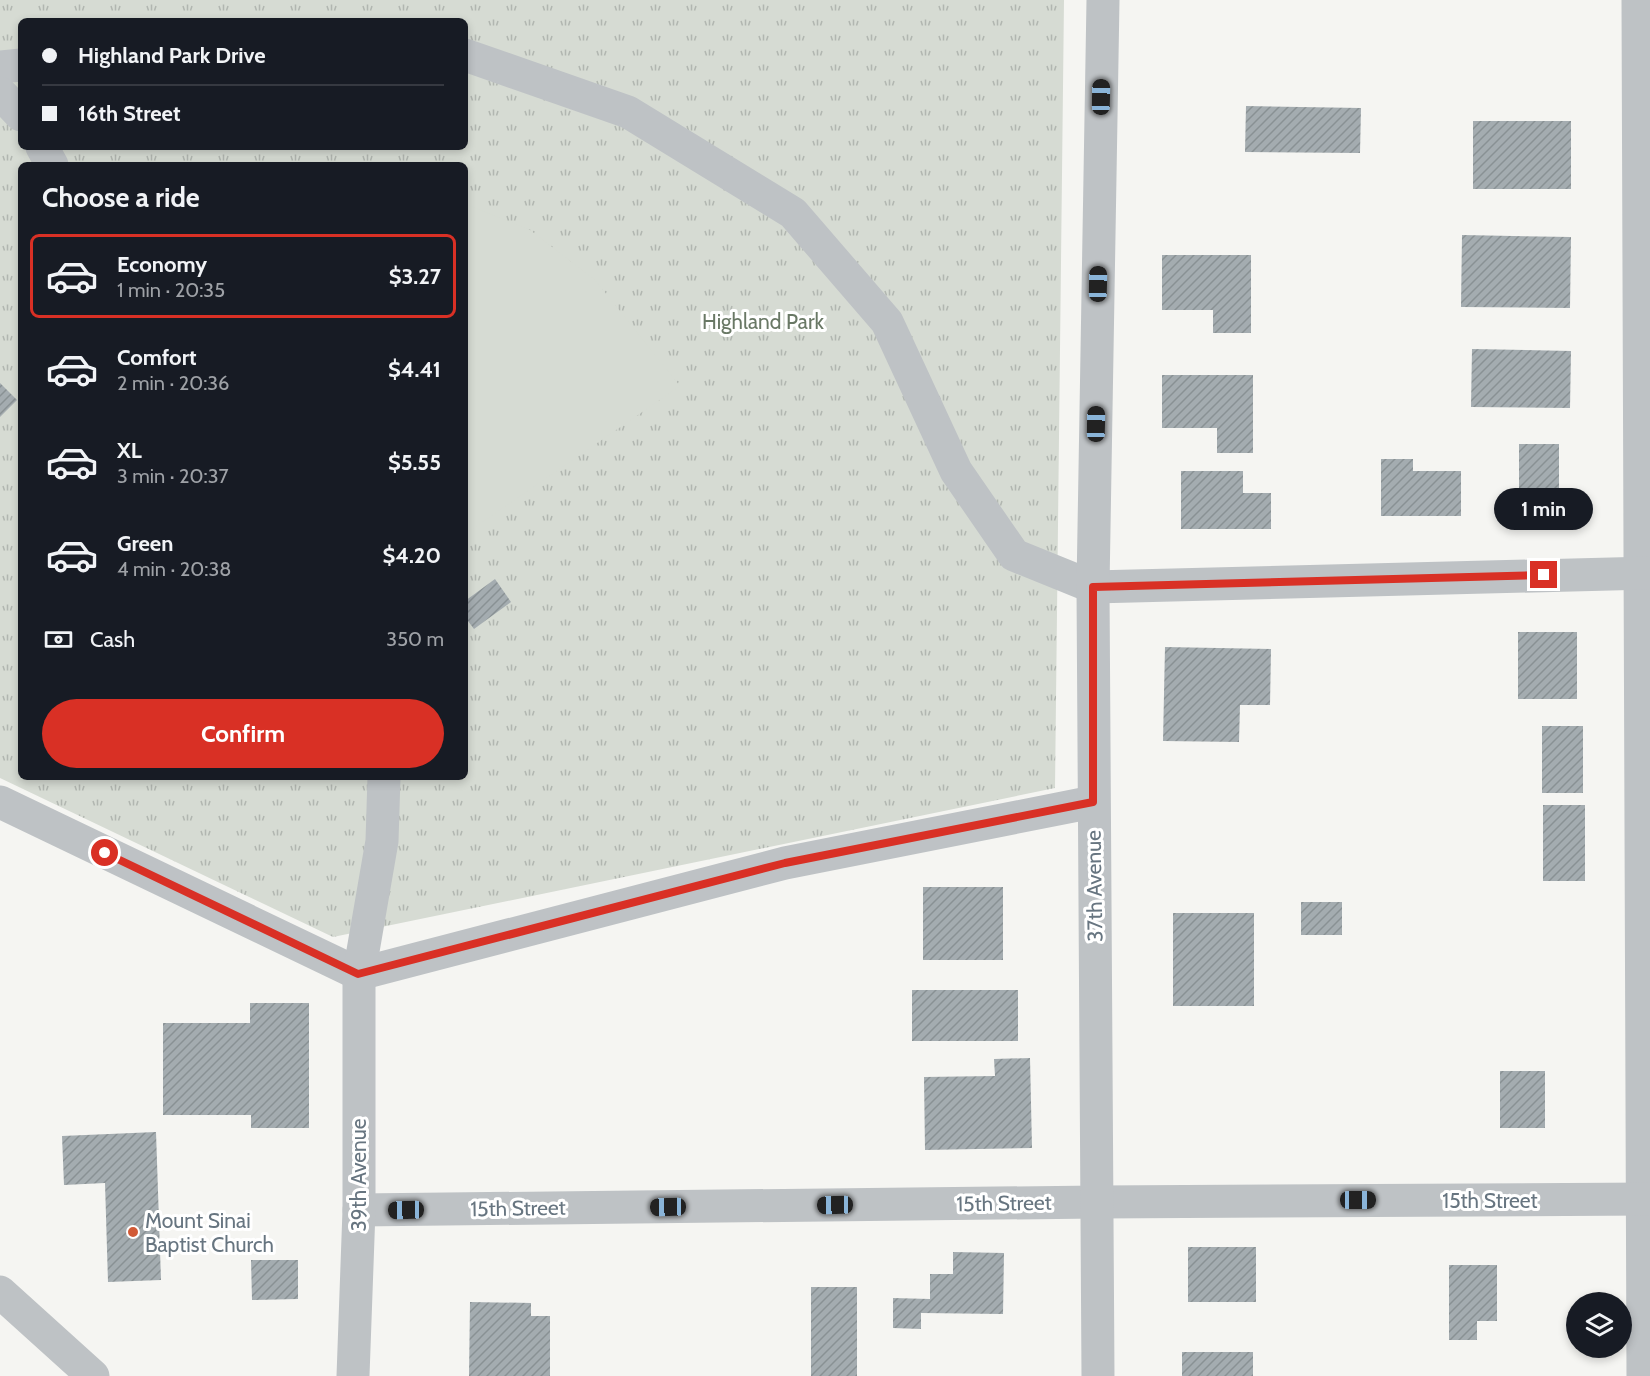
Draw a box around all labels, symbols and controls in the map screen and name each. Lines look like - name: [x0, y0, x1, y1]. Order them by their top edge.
- text: Highland Park Drive: [78, 42, 266, 69]
- car: [1092, 79, 1110, 115]
- text: 16th Street: [78, 100, 180, 127]
- text: Choose a ride: [42, 181, 200, 214]
- icon: car: [45, 249, 99, 303]
- text: Economy: [117, 251, 207, 278]
- text: $3.27: [389, 263, 441, 290]
- car: [1089, 266, 1107, 302]
- text: 1 min · 20:35: [117, 278, 225, 302]
- park label: Highland Park: [702, 309, 825, 334]
- icon: car: [45, 342, 99, 396]
- text: Comfort: [117, 344, 196, 371]
- text: $4.41: [388, 356, 441, 383]
- text: 2 min · 20:36: [117, 371, 229, 395]
- car: [1087, 406, 1105, 442]
- icon: car: [45, 435, 99, 489]
- text: XL: [117, 437, 142, 464]
- text: $5.55: [388, 449, 441, 476]
- text: 3 min · 20:37: [117, 464, 229, 488]
- callout: 1 min: [1494, 488, 1594, 530]
- text: 1 min: [1521, 497, 1566, 521]
- icon: car: [45, 528, 99, 582]
- text: Green: [117, 530, 173, 557]
- text: $4.20: [383, 542, 441, 569]
- text: 4 min · 20:38: [117, 557, 231, 581]
- route end: [1530, 561, 1557, 588]
- icon: cash: [42, 623, 75, 656]
- text: Cash: [90, 626, 135, 653]
- text: 350 m: [386, 627, 444, 651]
- button: Confirm: [42, 699, 444, 768]
- street label: 37th Avenue: [1081, 830, 1107, 942]
- route start: [91, 839, 118, 866]
- street label: 39th Avenue: [346, 1118, 371, 1232]
- street label: 15th Street: [1442, 1188, 1538, 1213]
- street label: 15th Street: [956, 1190, 1052, 1216]
- car: [1340, 1191, 1376, 1209]
- street label: 15th Street: [470, 1195, 566, 1221]
- car: [817, 1196, 853, 1214]
- car: [650, 1198, 686, 1216]
- car: [388, 1201, 424, 1219]
- place label: Mount Sinai Baptist Church: [145, 1208, 274, 1257]
- marker: Mount Sinai Baptist Church: [126, 1225, 140, 1239]
- map controls: [1566, 1292, 1632, 1358]
- button: layers: [1566, 1292, 1632, 1358]

